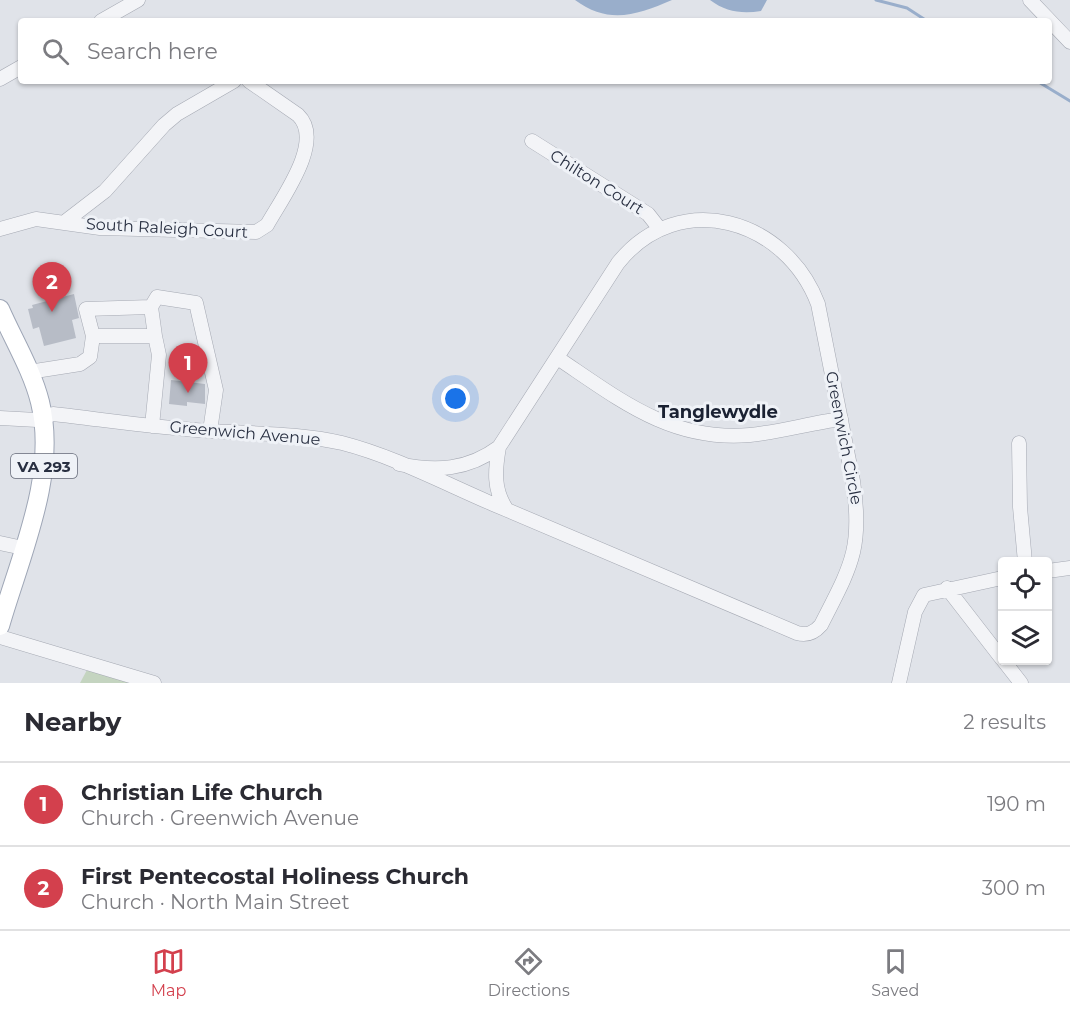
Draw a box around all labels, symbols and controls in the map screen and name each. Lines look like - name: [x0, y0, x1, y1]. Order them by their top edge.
- search box: [18, 18, 1052, 84]
- icon: search: [39, 35, 72, 68]
- text: Search here: [87, 38, 218, 65]
- street label: Chilton Court: [547, 146, 648, 219]
- street label: South Raleigh Court: [86, 214, 249, 242]
- pin: 2: [32, 262, 72, 312]
- pin: 1: [168, 344, 207, 393]
- street label: Greenwich Circle: [822, 370, 866, 506]
- your location: [441, 384, 470, 413]
- district label: Tanglewydle: [658, 401, 778, 423]
- street label: Greenwich Avenue: [169, 417, 321, 449]
- road number: VA 293: [11, 454, 77, 478]
- map controls: [998, 557, 1052, 665]
- button: locate: [998, 557, 1052, 611]
- button: layers: [998, 611, 1052, 665]
- text: Nearby: [24, 706, 121, 738]
- text: 2 results: [963, 710, 1046, 734]
- text: Christian Life Church: [81, 779, 323, 806]
- text: 1: [40, 792, 47, 816]
- text: 190 m: [987, 792, 1046, 816]
- text: Church · Greenwich Avenue: [81, 806, 359, 830]
- text: First Pentecostal Holiness Church: [81, 863, 469, 890]
- text: 2: [38, 876, 49, 900]
- text: 300 m: [982, 876, 1046, 900]
- text: Church · North Main Street: [81, 890, 350, 914]
- tab: Map: [151, 945, 186, 1000]
- tab: Directions: [488, 945, 570, 1000]
- tab: Saved: [871, 945, 919, 1000]

